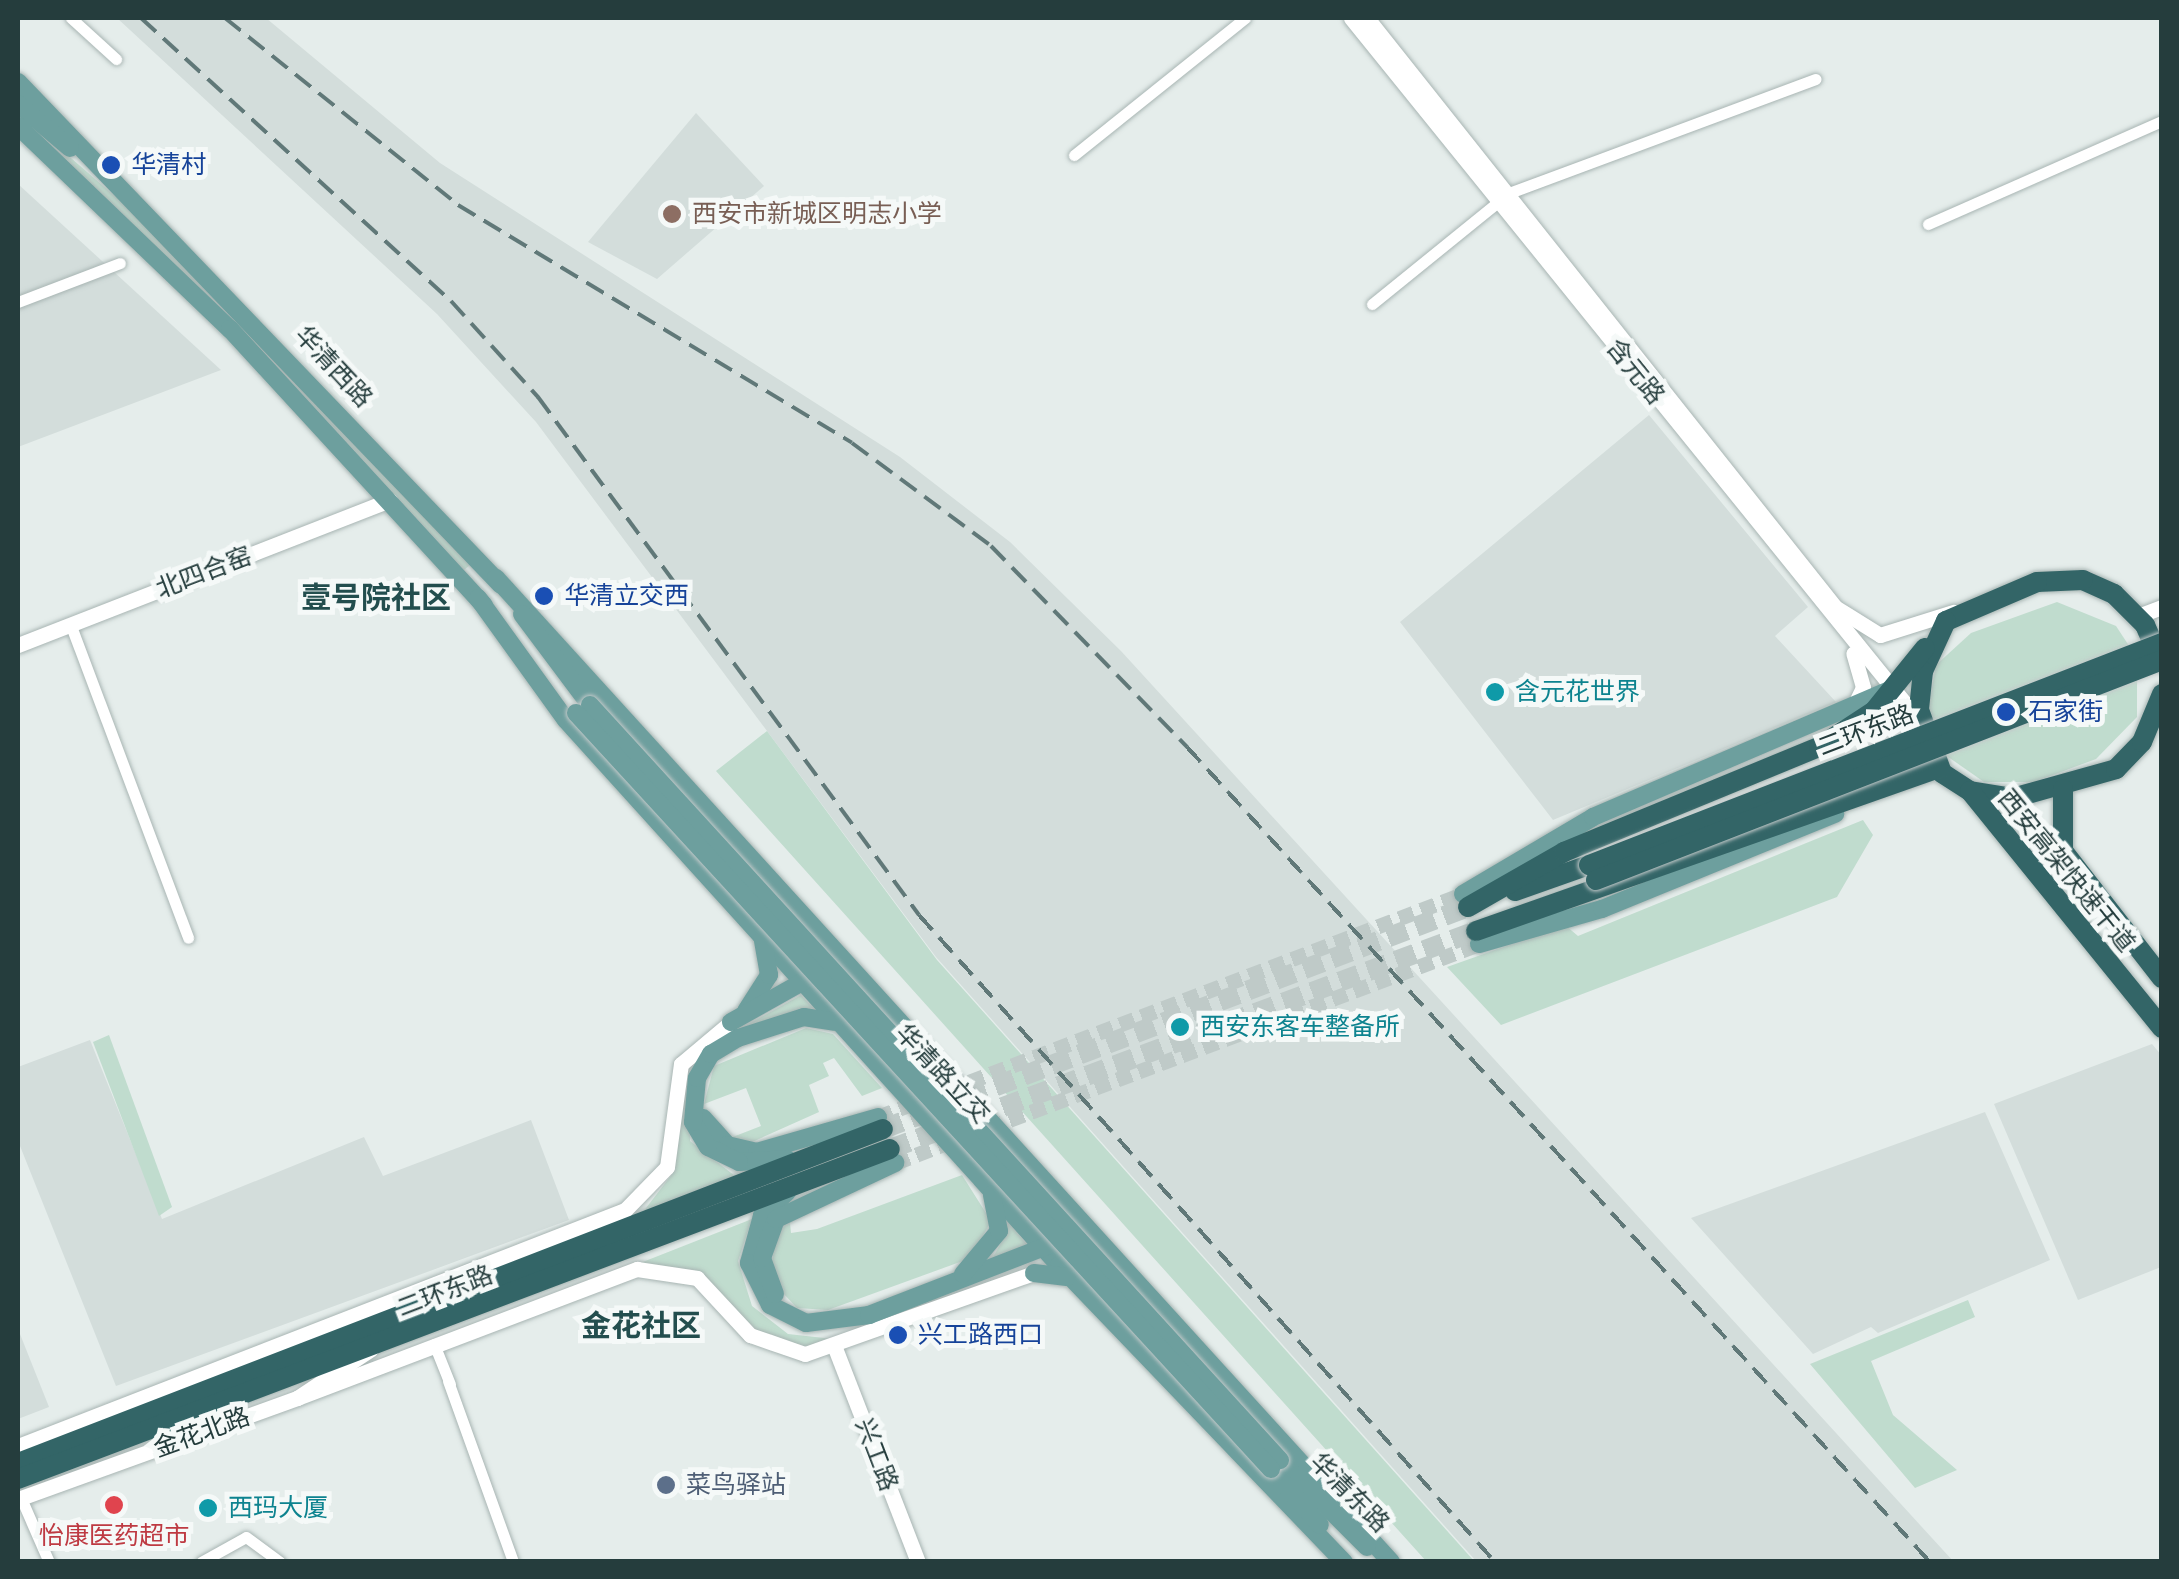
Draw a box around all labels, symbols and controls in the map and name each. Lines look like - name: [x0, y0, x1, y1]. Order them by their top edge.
- place label: 华清村: [131, 150, 206, 180]
- marker: 华清村: [100, 154, 122, 176]
- place label: 西安市新城区明志小学: [692, 199, 942, 229]
- marker: 西安市新城区明志小学: [661, 203, 683, 225]
- street label: 华清西路: [288, 320, 378, 414]
- street label: 含元路: [1600, 333, 1670, 411]
- street label: 北四合窑: [152, 541, 256, 605]
- district label: 壹号院社区: [301, 580, 451, 616]
- place label: 华清立交西: [564, 581, 689, 611]
- marker: 华清立交西: [533, 585, 555, 607]
- place label: 含元花世界: [1515, 677, 1640, 707]
- marker: 含元花世界: [1484, 681, 1506, 703]
- place label: 石家街: [2028, 697, 2103, 727]
- street label: 二环东路: [1814, 699, 1918, 763]
- marker: 石家街: [1993, 699, 2019, 725]
- street label: 西安高架快速干道: [1991, 784, 2141, 958]
- place label: 西安东客车整备所: [1200, 1012, 1400, 1042]
- marker: 西安东客车整备所: [1169, 1016, 1191, 1038]
- street label: 华清路立交: [888, 1018, 996, 1130]
- street label: 二环东路: [393, 1260, 497, 1324]
- district label: 金花社区: [581, 1308, 701, 1344]
- place label: 兴工路西口: [918, 1320, 1043, 1350]
- marker: 兴工路西口: [887, 1324, 909, 1346]
- street label: 金花北路: [150, 1402, 254, 1464]
- street label: 兴工路: [849, 1415, 903, 1495]
- street label: 华清东路: [1303, 1447, 1395, 1539]
- place label: 菜鸟驿站: [686, 1470, 786, 1500]
- marker: 菜鸟驿站: [655, 1474, 677, 1496]
- place label: 西玛大厦: [228, 1493, 328, 1523]
- marker: 怡康医药超市: [103, 1494, 125, 1516]
- marker: 西玛大厦: [197, 1497, 219, 1519]
- place label: 怡康医药超市: [39, 1521, 189, 1551]

